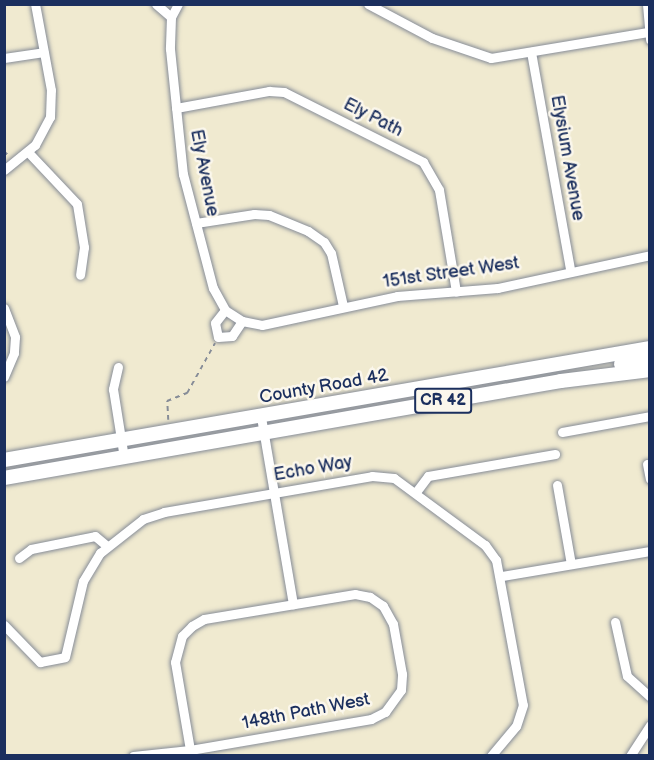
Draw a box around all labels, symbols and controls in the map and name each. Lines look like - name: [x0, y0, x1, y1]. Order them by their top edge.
- street label: Ely Path: [339, 94, 407, 142]
- street label: Elysium Avenue: [545, 94, 589, 222]
- street label: Ely Avenue: [185, 127, 223, 219]
- street label: 151st Street West: [381, 253, 521, 293]
- street label: County Road 42: [257, 365, 391, 409]
- road number: CR 42: [413, 388, 473, 414]
- street label: Echo Way: [272, 451, 354, 487]
- street label: 148th Path West: [240, 689, 372, 735]

